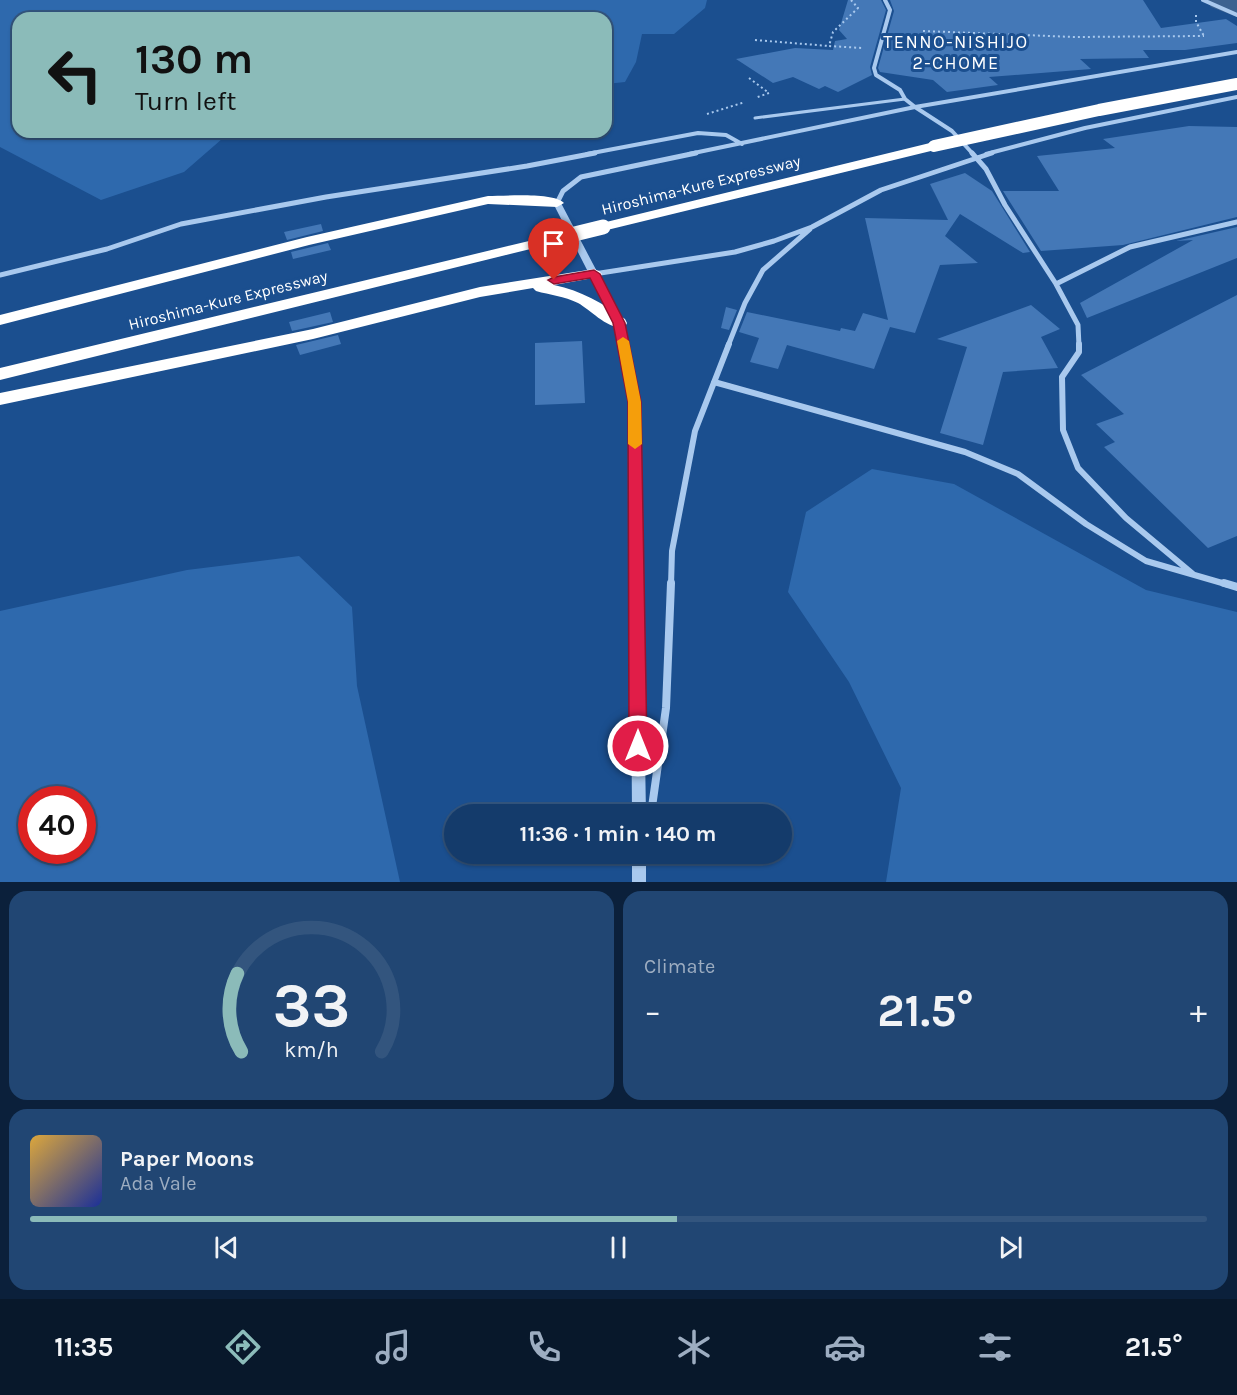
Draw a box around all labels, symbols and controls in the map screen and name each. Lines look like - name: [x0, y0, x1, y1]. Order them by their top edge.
- district label: TENNO-NISHIJO 2-CHOME: [883, 31, 1029, 74]
- text: 130 m: [135, 34, 253, 84]
- icon: left: [36, 36, 114, 114]
- text: Turn left: [135, 85, 236, 117]
- street label: Hiroshima-Kure Expressway: [599, 151, 803, 219]
- pin: [528, 218, 579, 280]
- icon: arrive: [537, 227, 570, 260]
- street label: Hiroshima-Kure Expressway: [126, 266, 330, 334]
- position arrow: [606, 714, 670, 778]
- speed limit sign: 40: [18, 786, 96, 864]
- text: 11:36 · 1 min · 140 m: [520, 821, 716, 847]
- text: Climate: [644, 955, 715, 978]
- text: 33: [273, 969, 350, 1042]
- text: 21.5°: [877, 985, 974, 1037]
- text: −: [644, 992, 661, 1030]
- text: +: [1190, 992, 1207, 1030]
- text: km/h: [284, 1038, 339, 1063]
- text: Paper Moons: [120, 1146, 254, 1172]
- text: Ada Vale: [120, 1172, 197, 1195]
- icon: previous: [210, 1231, 243, 1264]
- icon: pause: [602, 1231, 635, 1264]
- icon: next: [994, 1231, 1027, 1264]
- icon: directions: [222, 1326, 264, 1368]
- icon: music: [372, 1326, 414, 1368]
- icon: phone: [523, 1326, 565, 1368]
- icon: climate: [673, 1326, 715, 1368]
- icon: car: [824, 1326, 866, 1368]
- icon: filters: [974, 1326, 1016, 1368]
- text: 11:35: [54, 1331, 113, 1363]
- text: 21.5°: [1125, 1331, 1183, 1363]

